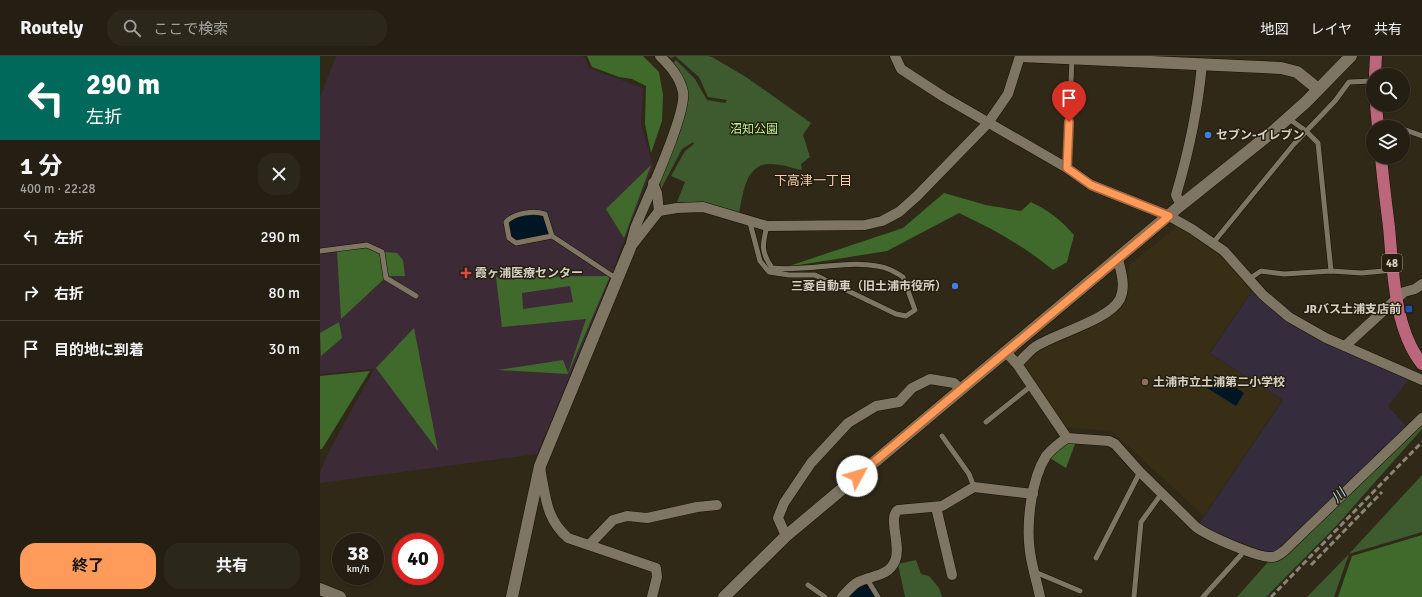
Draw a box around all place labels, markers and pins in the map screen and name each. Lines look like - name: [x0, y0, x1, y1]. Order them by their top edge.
- pin: [1052, 81, 1086, 122]
- place label: セブン-イレブン: [1216, 128, 1305, 143]
- marker: セブン-イレブン: [1203, 130, 1213, 140]
- place label: 霞ヶ浦医療センター: [475, 266, 583, 281]
- marker: 霞ヶ浦医療センター: [460, 267, 472, 279]
- place label: 三菱自動車（旧土浦市役所）: [791, 279, 947, 294]
- marker: 三菱自動車（旧土浦市役所）: [950, 281, 960, 291]
- place label: JRバス土浦支店前: [1304, 302, 1401, 317]
- marker: JRバス土浦支店前: [1404, 304, 1414, 314]
- place label: 土浦市立土浦第二小学校: [1153, 375, 1285, 390]
- marker: 土浦市立土浦第二小学校: [1140, 377, 1150, 387]

